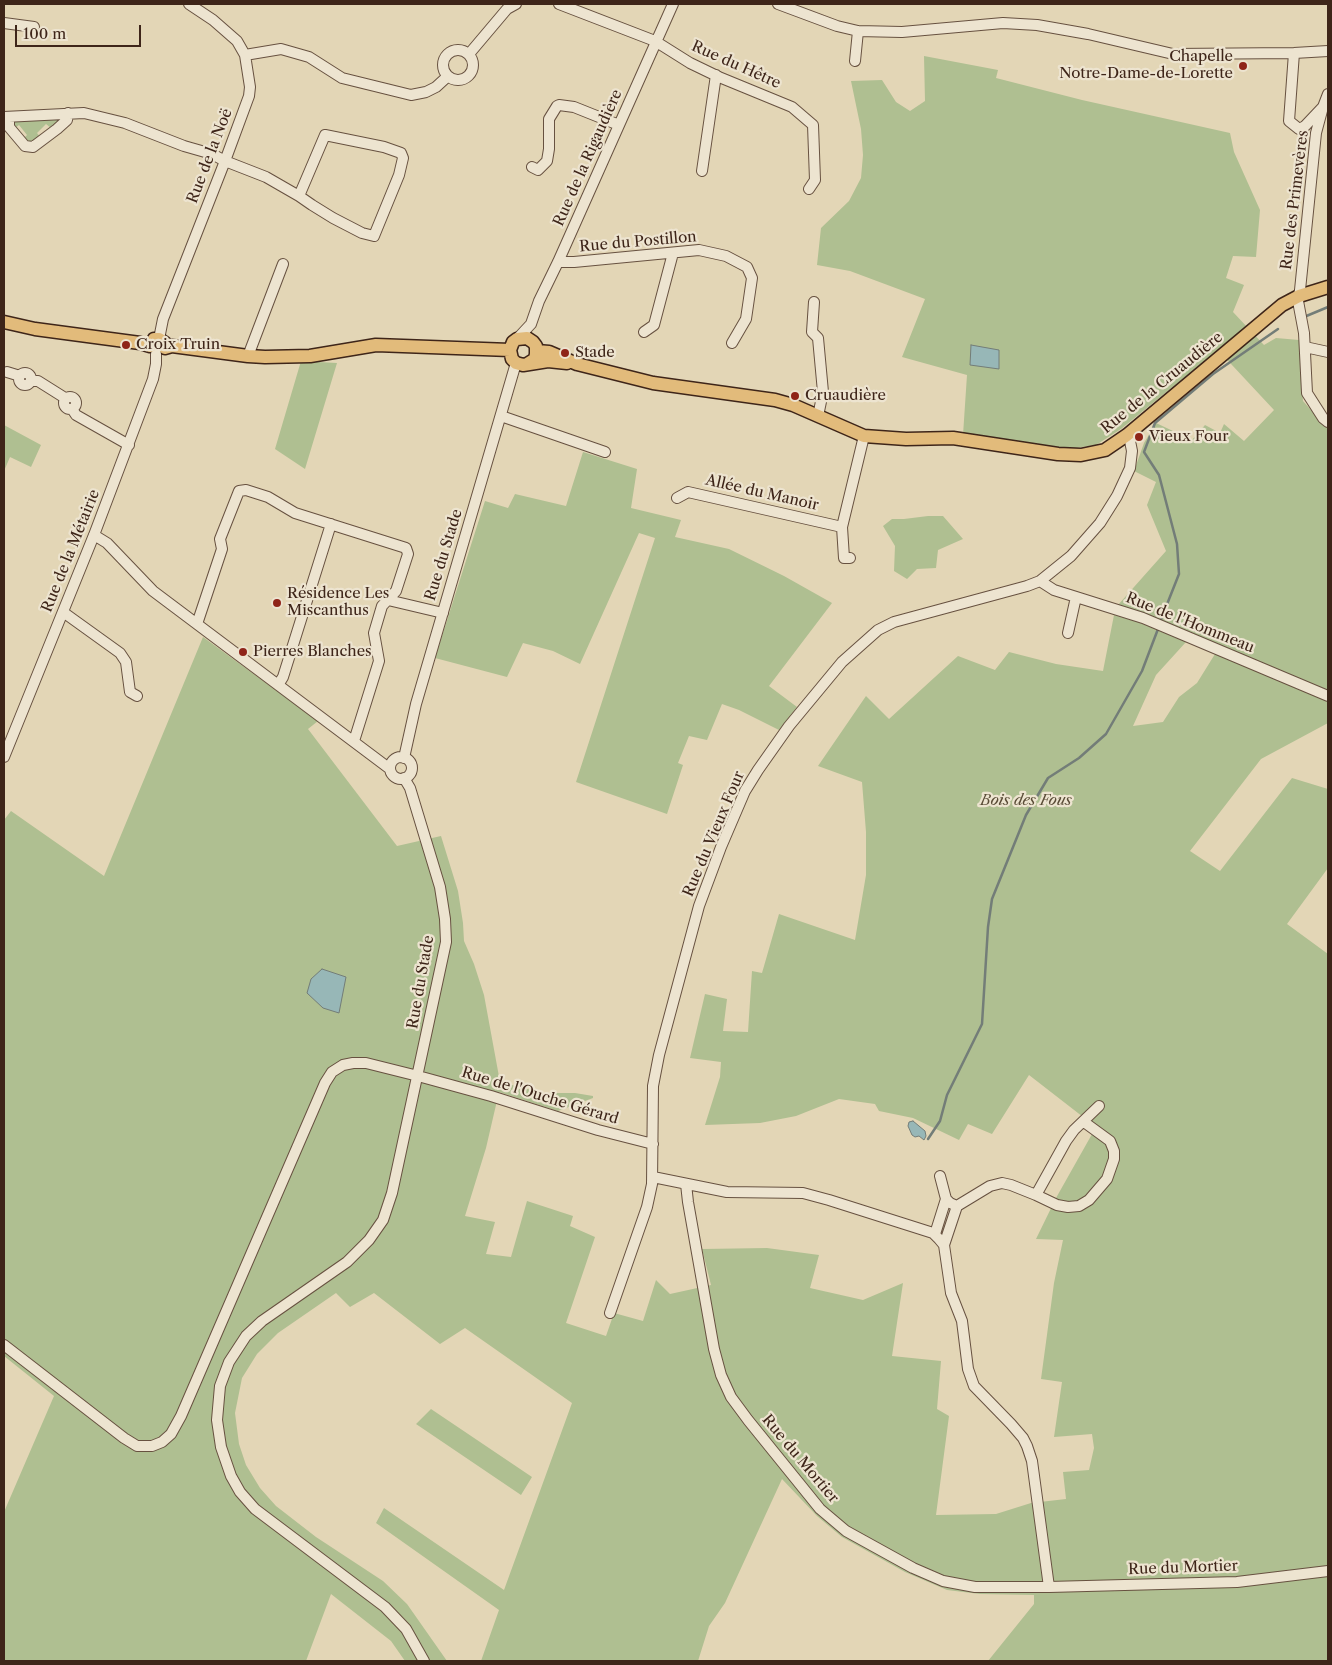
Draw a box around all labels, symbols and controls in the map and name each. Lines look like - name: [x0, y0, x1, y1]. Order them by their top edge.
- scale bar: [18, 15, 144, 47]
- text: 100 m: [23, 24, 66, 43]
- street label: Rue du Hêtre: [689, 37, 783, 93]
- place label: Chapelle Notre-Dame-de-Lorette: [1059, 48, 1233, 83]
- marker: Chapelle Notre-Dame-de-Lorette: [1237, 60, 1249, 72]
- street label: Rue de la Rigaudière: [550, 87, 626, 229]
- street label: Rue de la Noë: [184, 106, 236, 206]
- street label: Rue des Primevères: [1277, 129, 1313, 271]
- street label: Rue du Postillon: [579, 228, 697, 256]
- street label: Rue de la Cruaudière: [1098, 328, 1226, 438]
- place label: Croix Truin: [136, 336, 220, 354]
- marker: Croix Truin: [120, 339, 132, 351]
- place label: Stade: [575, 344, 615, 362]
- marker: Stade: [559, 347, 571, 359]
- place label: Cruaudière: [805, 387, 886, 405]
- marker: Cruaudière: [789, 390, 801, 402]
- place label: Vieux Four: [1149, 428, 1229, 446]
- marker: Vieux Four: [1133, 431, 1145, 443]
- street label: Allée du Manoir: [704, 471, 820, 515]
- street label: Rue de la Métairie: [38, 487, 104, 615]
- street label: Rue du Stade: [422, 507, 466, 603]
- place label: Résidence Les Miscanthus: [287, 585, 389, 620]
- street label: Rue de l'Hommeau: [1123, 589, 1257, 657]
- marker: Résidence Les Miscanthus: [271, 597, 283, 609]
- place label: Pierres Blanches: [253, 643, 372, 661]
- marker: Pierres Blanches: [237, 646, 249, 658]
- street label: Rue du Vieux Four: [679, 769, 749, 899]
- park label: Bois des Fous: [980, 792, 1072, 810]
- street label: Rue du Stade: [404, 934, 438, 1030]
- street label: Rue de l'Ouche Gérard: [459, 1064, 621, 1128]
- street label: Rue du Mortier: [758, 1411, 842, 1507]
- street label: Rue du Mortier: [1128, 1557, 1238, 1579]

